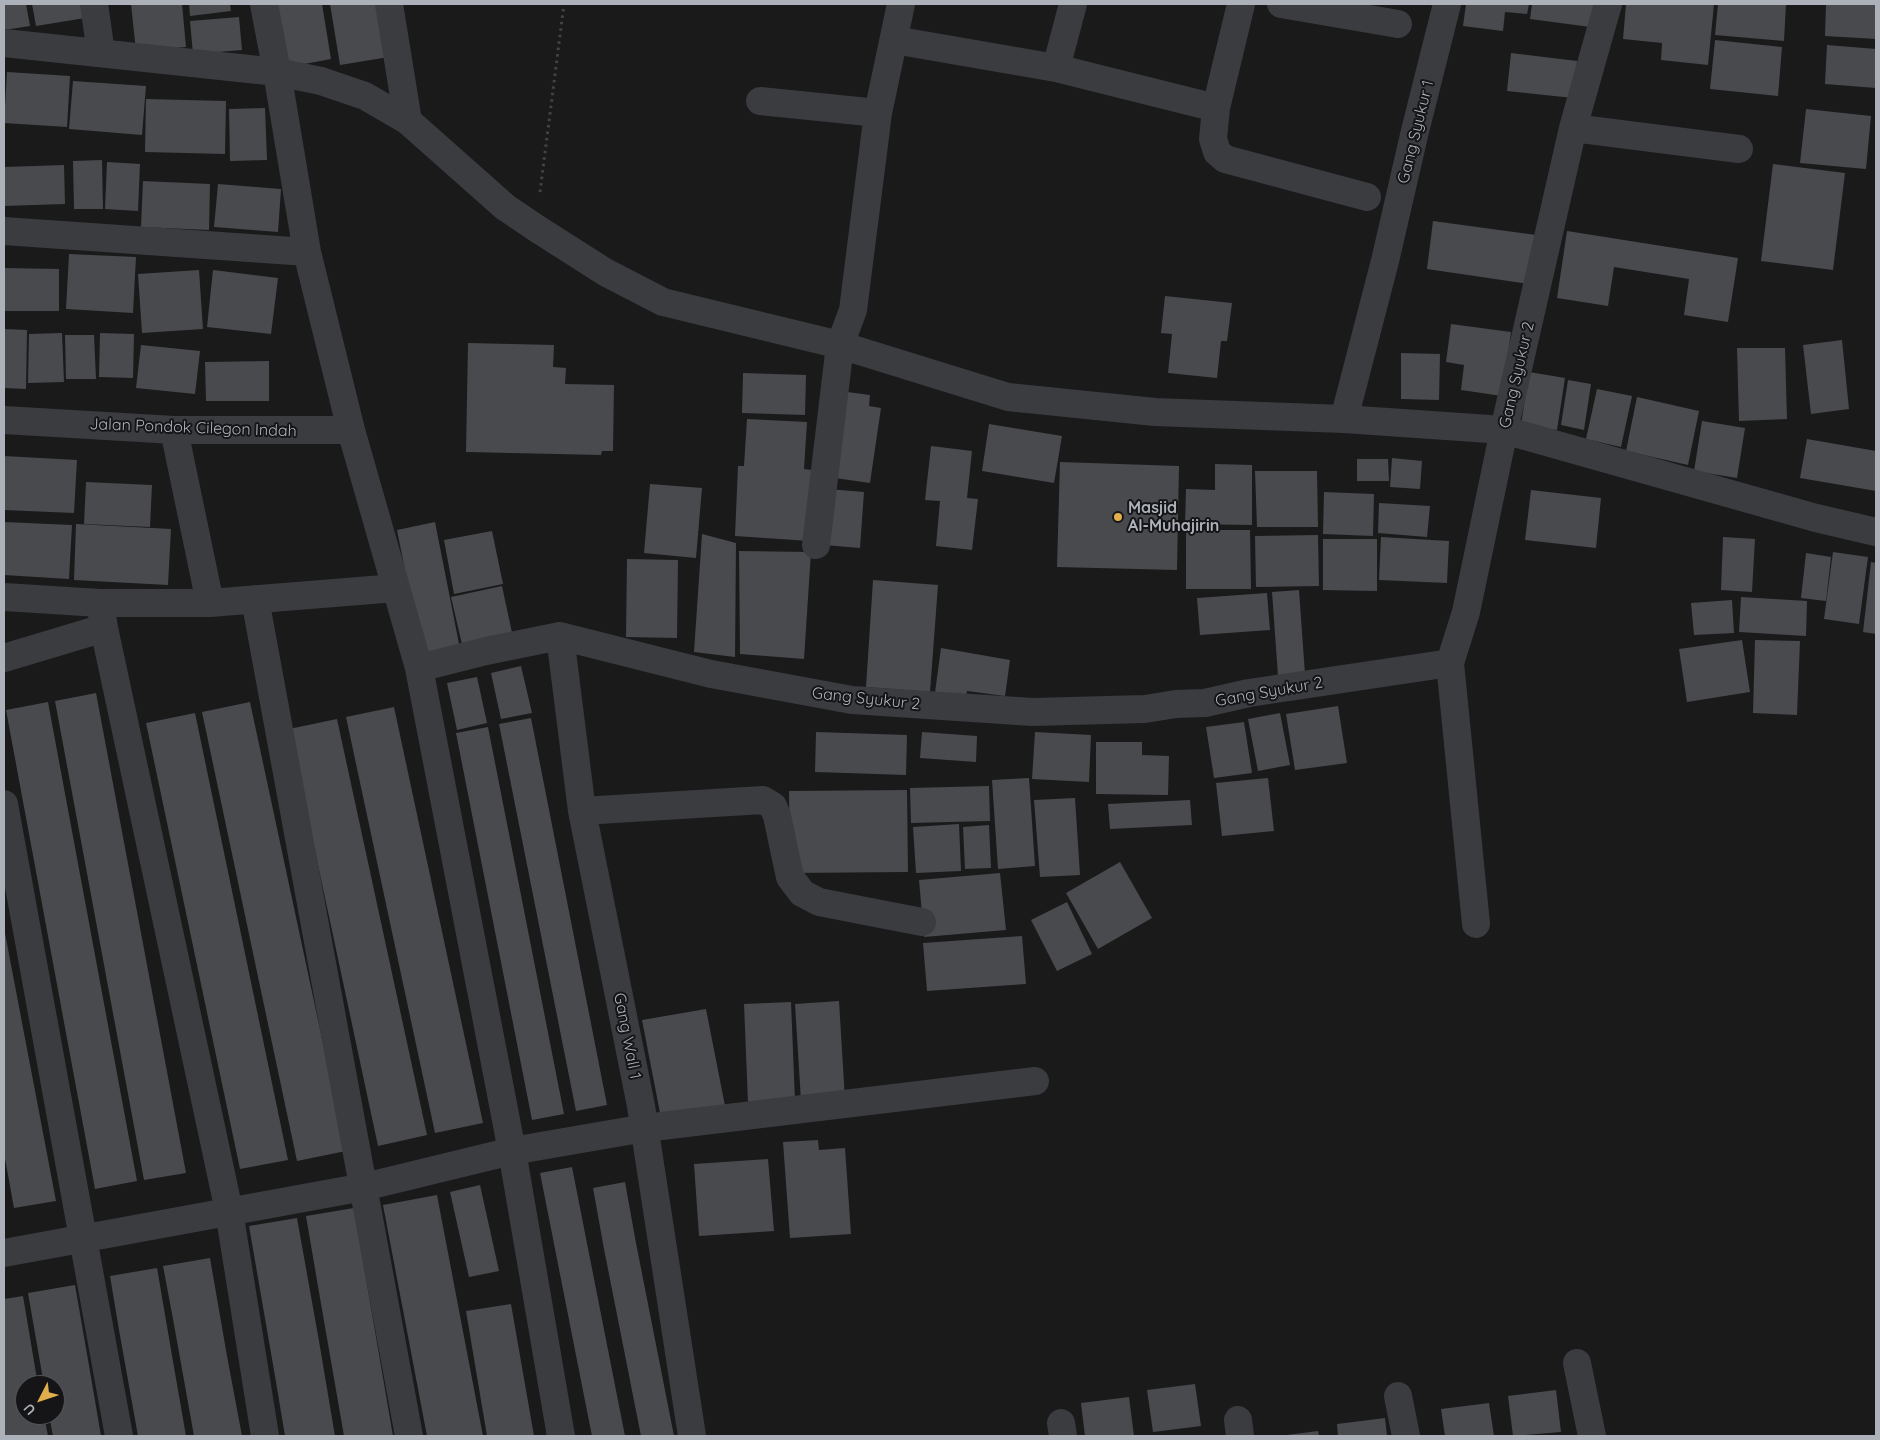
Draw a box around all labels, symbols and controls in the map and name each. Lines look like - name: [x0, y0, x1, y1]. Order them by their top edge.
- street label: Gang Syukur 1: [1394, 78, 1438, 186]
- street label: Gang Syukur 2: [1495, 320, 1539, 430]
- street label: Jalan Pondok Cilegon Indah: [89, 415, 297, 441]
- place label: Masjid Al-Muhajirin: [1128, 498, 1219, 536]
- marker: Masjid Al-Muhajirin: [1112, 511, 1124, 523]
- street label: Gang Syukur 2: [1214, 673, 1324, 711]
- street label: Gang Syukur 2: [811, 684, 921, 714]
- street label: Gang Wall 1: [609, 991, 645, 1081]
- north arrow: [15, 1375, 65, 1425]
- text: U: [19, 1400, 39, 1419]

